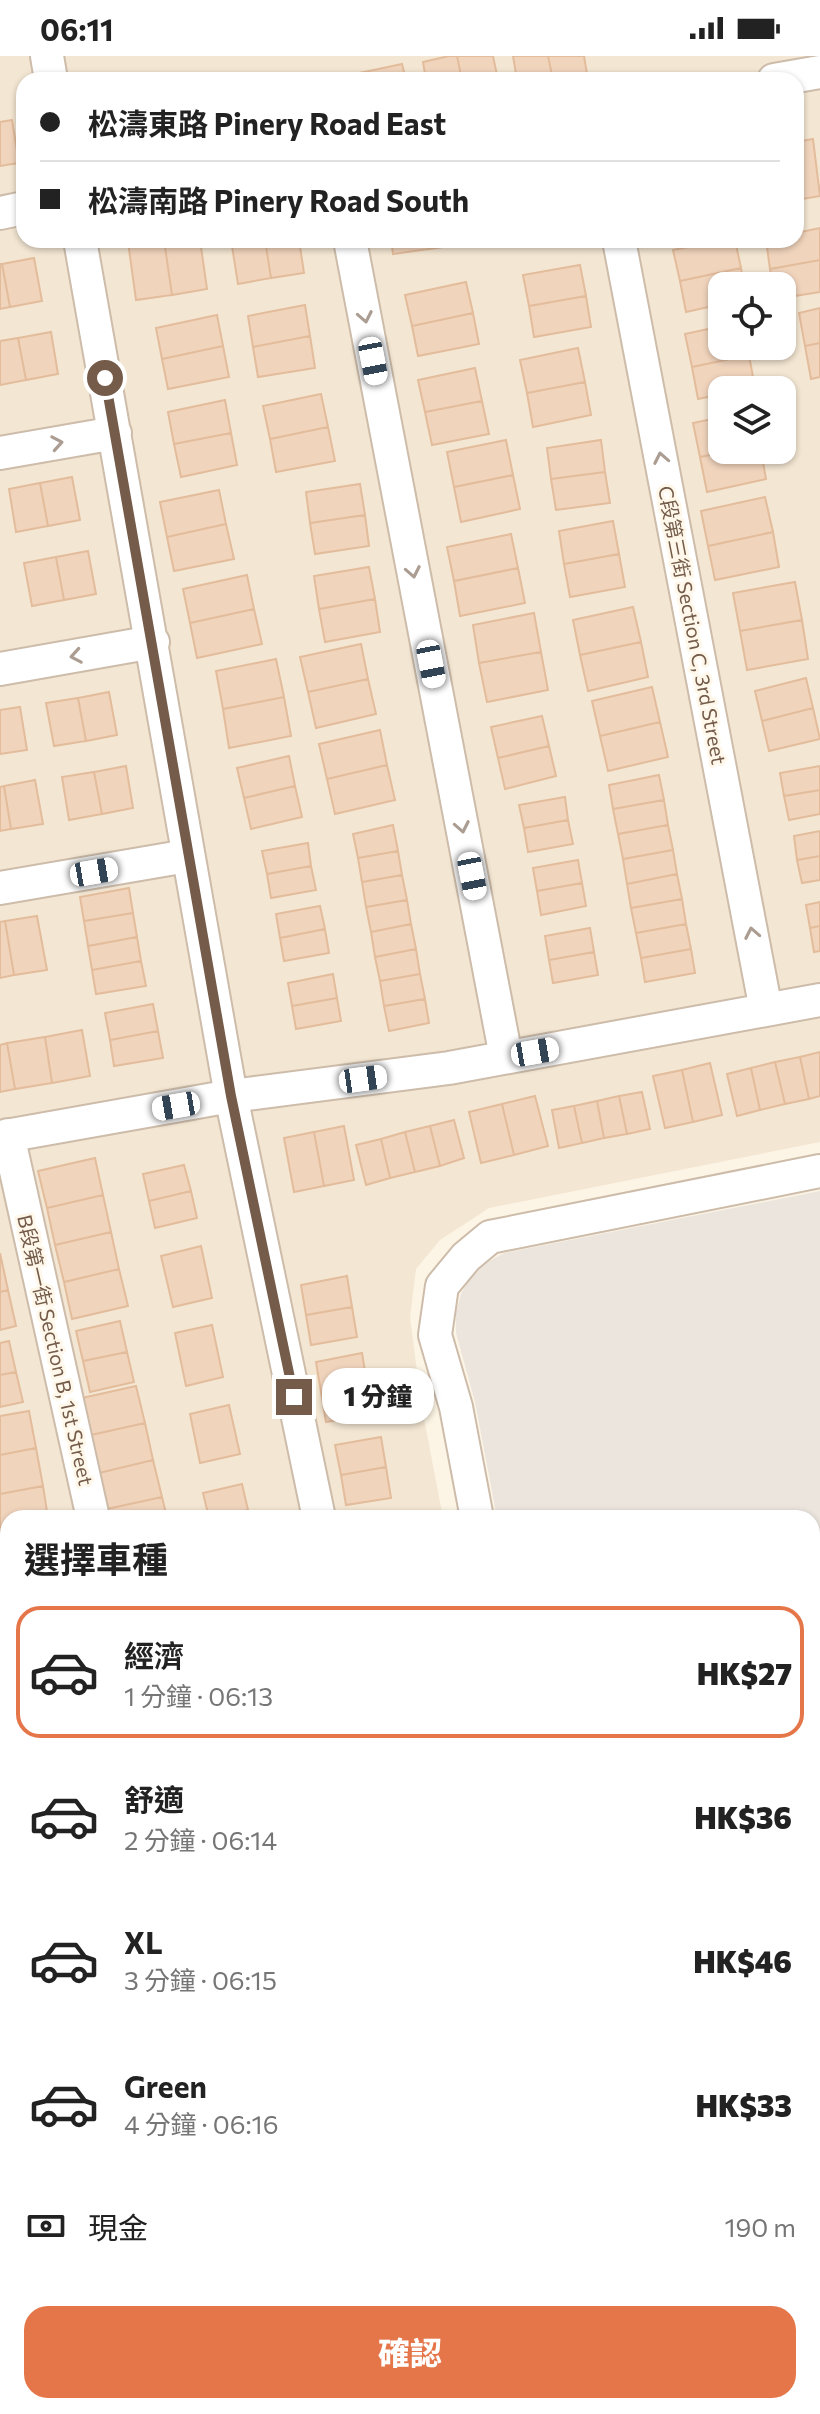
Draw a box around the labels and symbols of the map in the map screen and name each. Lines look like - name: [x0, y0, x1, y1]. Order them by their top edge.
- one-way arrow: [355, 310, 372, 323]
- car: [357, 335, 389, 387]
- route start: [87, 360, 123, 396]
- one-way arrow: [50, 435, 64, 452]
- one-way arrow: [653, 451, 670, 464]
- street label: C段第三街 Section C, 3rd Street: [654, 484, 732, 766]
- one-way arrow: [404, 565, 421, 579]
- car: [415, 638, 447, 690]
- one-way arrow: [70, 646, 83, 663]
- one-way arrow: [453, 821, 470, 834]
- car: [456, 850, 488, 902]
- car: [68, 856, 120, 888]
- one-way arrow: [744, 926, 761, 940]
- car: [509, 1036, 561, 1068]
- car: [338, 1064, 388, 1094]
- car: [150, 1090, 202, 1122]
- street label: B段第一街 Section B, 1st Street: [13, 1212, 99, 1488]
- callout: 1 分鐘: [322, 1369, 434, 1425]
- route end: [276, 1379, 312, 1415]

